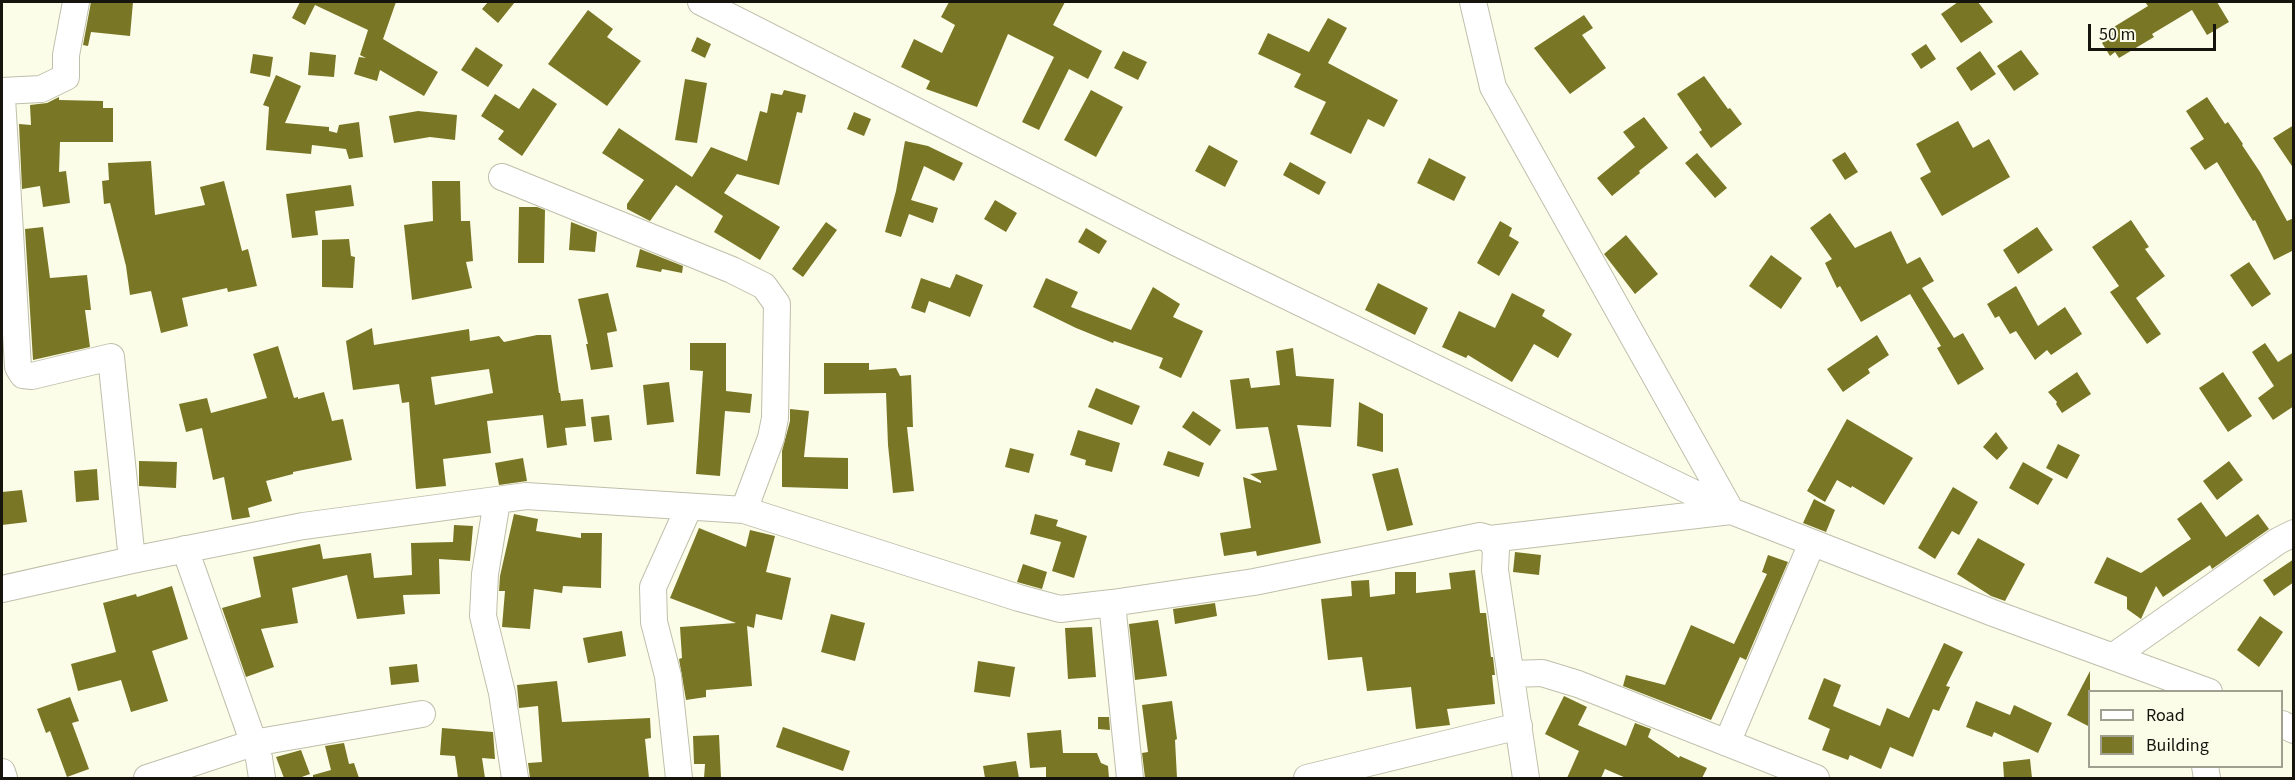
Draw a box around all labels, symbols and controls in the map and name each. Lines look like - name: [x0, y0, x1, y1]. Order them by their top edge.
- scale bar: [2091, 12, 2218, 50]
- text: 50 m: [2099, 22, 2135, 47]
- legend: [2088, 690, 2283, 768]
- text: Road: [2146, 703, 2185, 728]
- text: Building: [2146, 733, 2209, 758]

